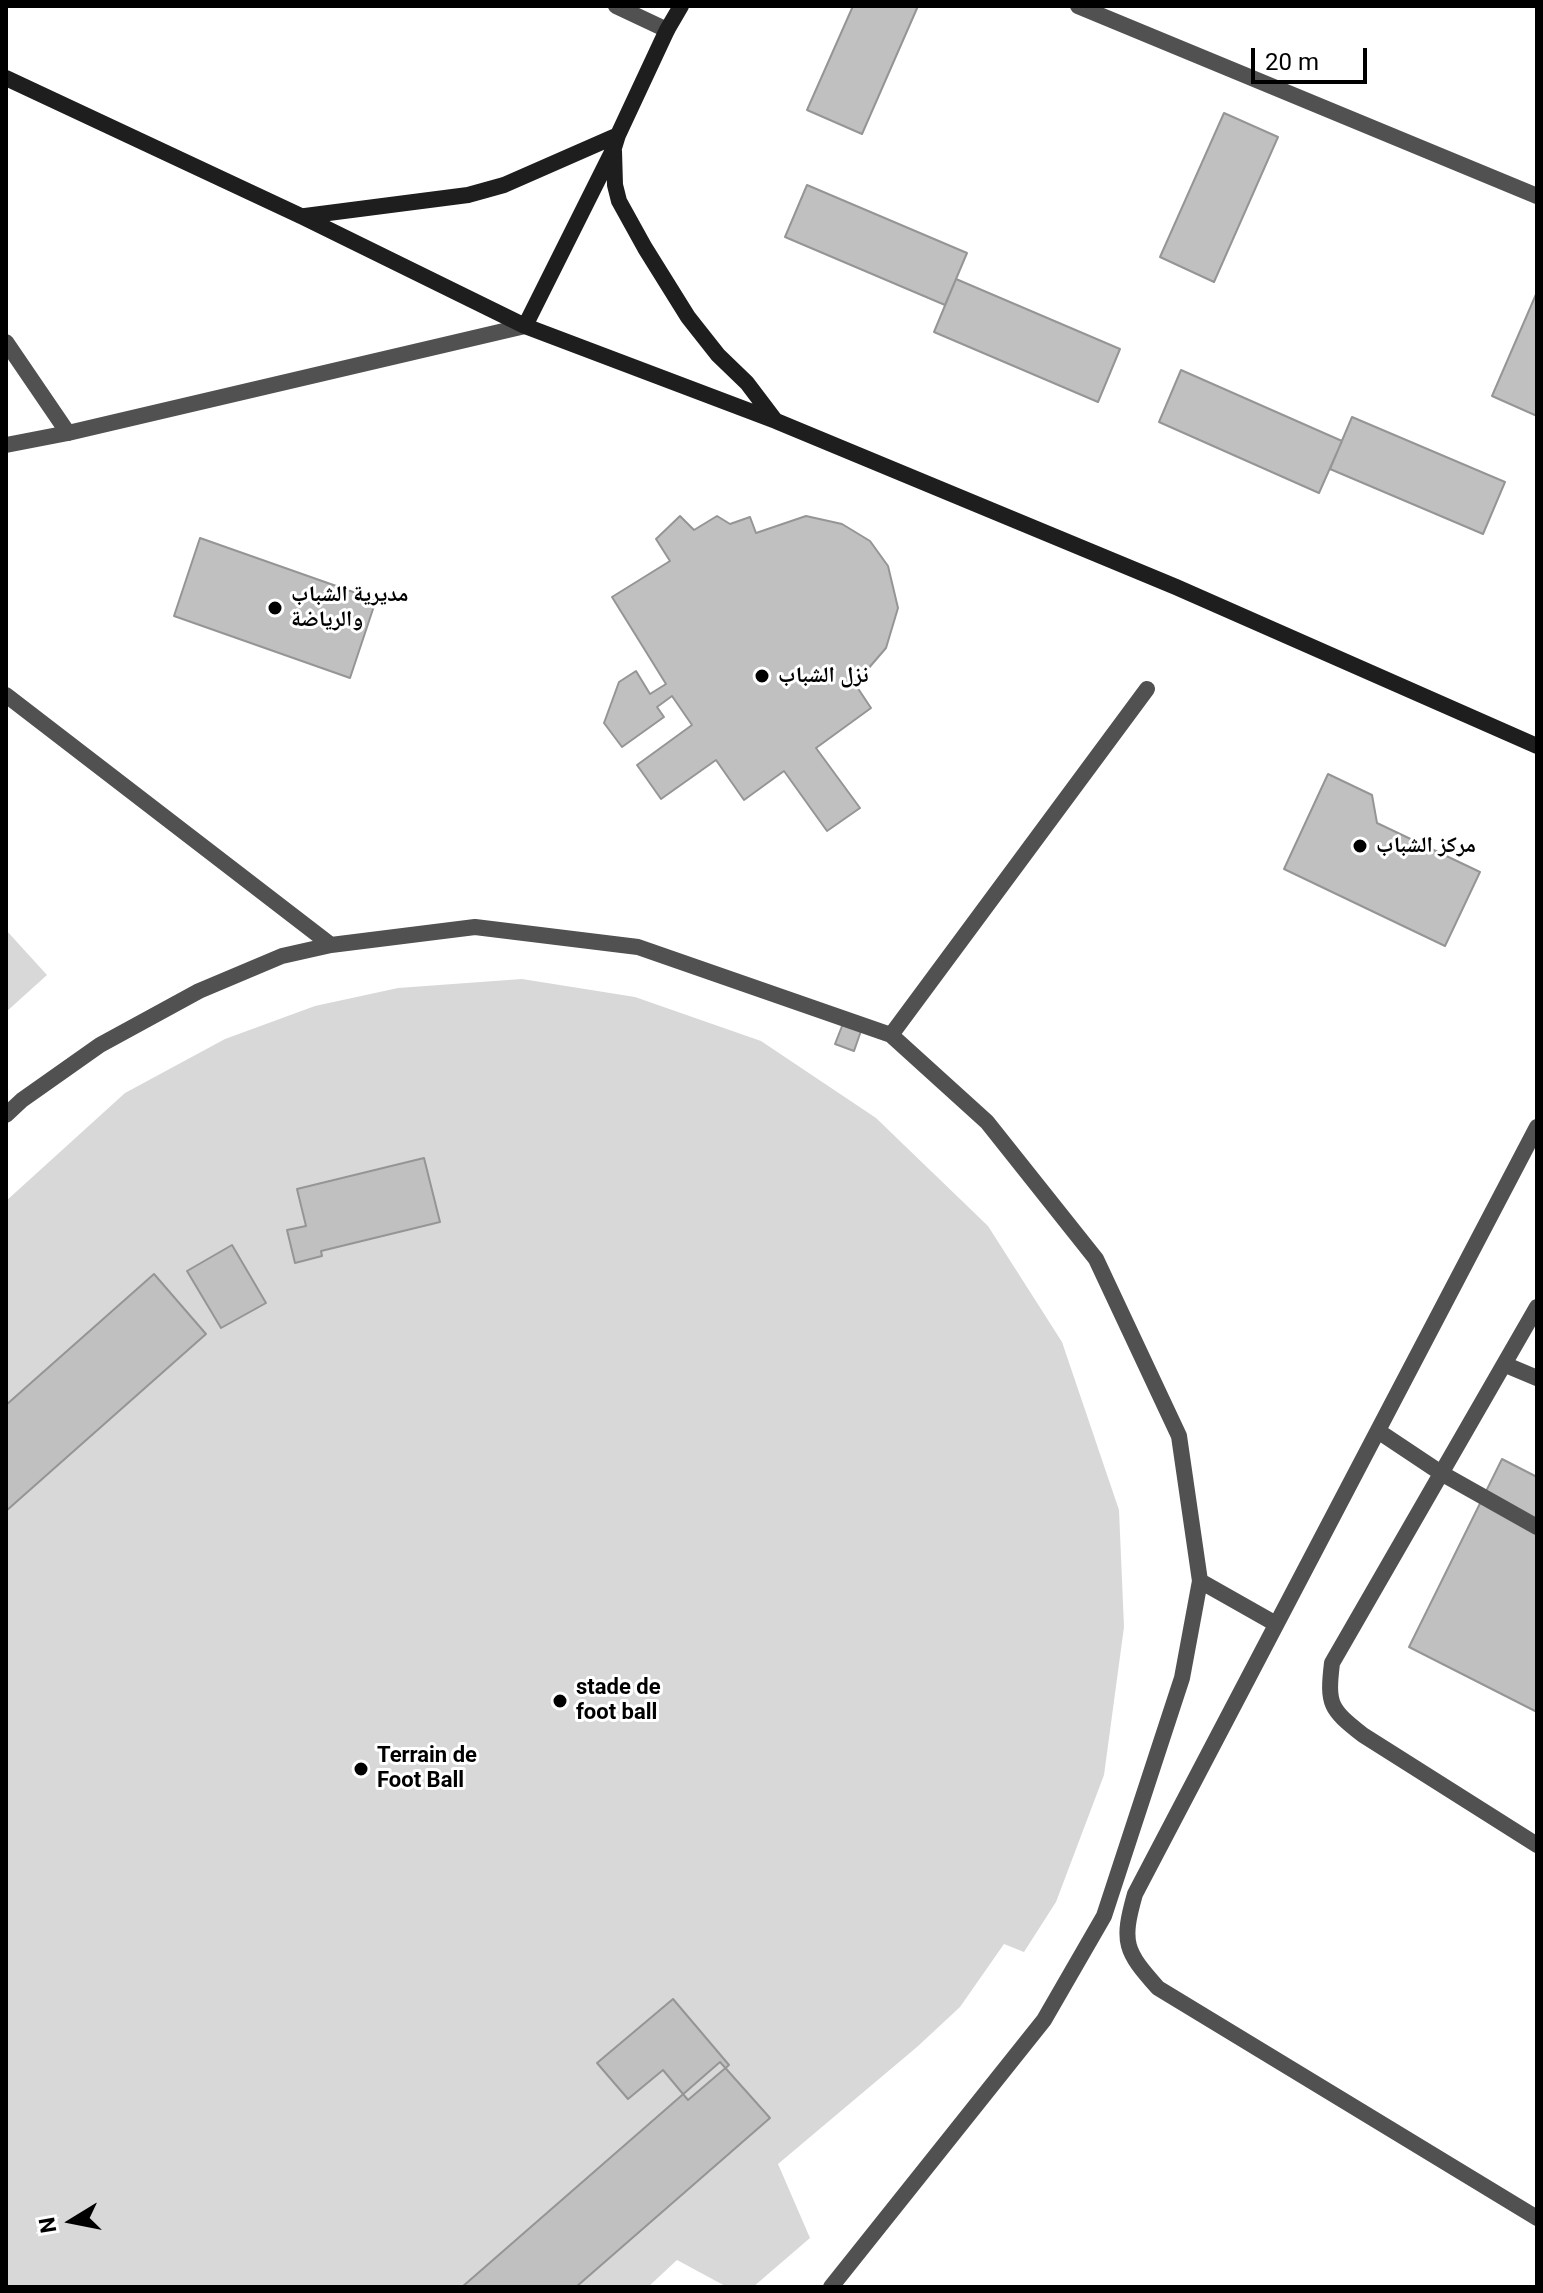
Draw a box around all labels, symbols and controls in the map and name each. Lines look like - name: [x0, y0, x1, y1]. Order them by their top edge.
- scale bar: [1255, 32, 1371, 82]
- text: 20 m: [1265, 48, 1319, 76]
- place label: مديرية الشباب والرياضة: [291, 582, 408, 634]
- marker: مديرية الشباب والرياضة: [266, 599, 284, 617]
- place label: نزل الشباب: [778, 663, 869, 689]
- marker: نزل الشباب: [753, 667, 771, 685]
- place label: مركز الشباب: [1376, 833, 1476, 859]
- marker: مركز الشباب: [1351, 837, 1369, 855]
- place label: stade de foot ball: [576, 1675, 661, 1726]
- marker: stade de foot ball: [551, 1692, 569, 1710]
- place label: Terrain de Foot Ball: [377, 1743, 477, 1794]
- marker: Terrain de Foot Ball: [352, 1760, 370, 1778]
- north arrow: [32, 2181, 112, 2261]
- text: N: [34, 2215, 62, 2235]

